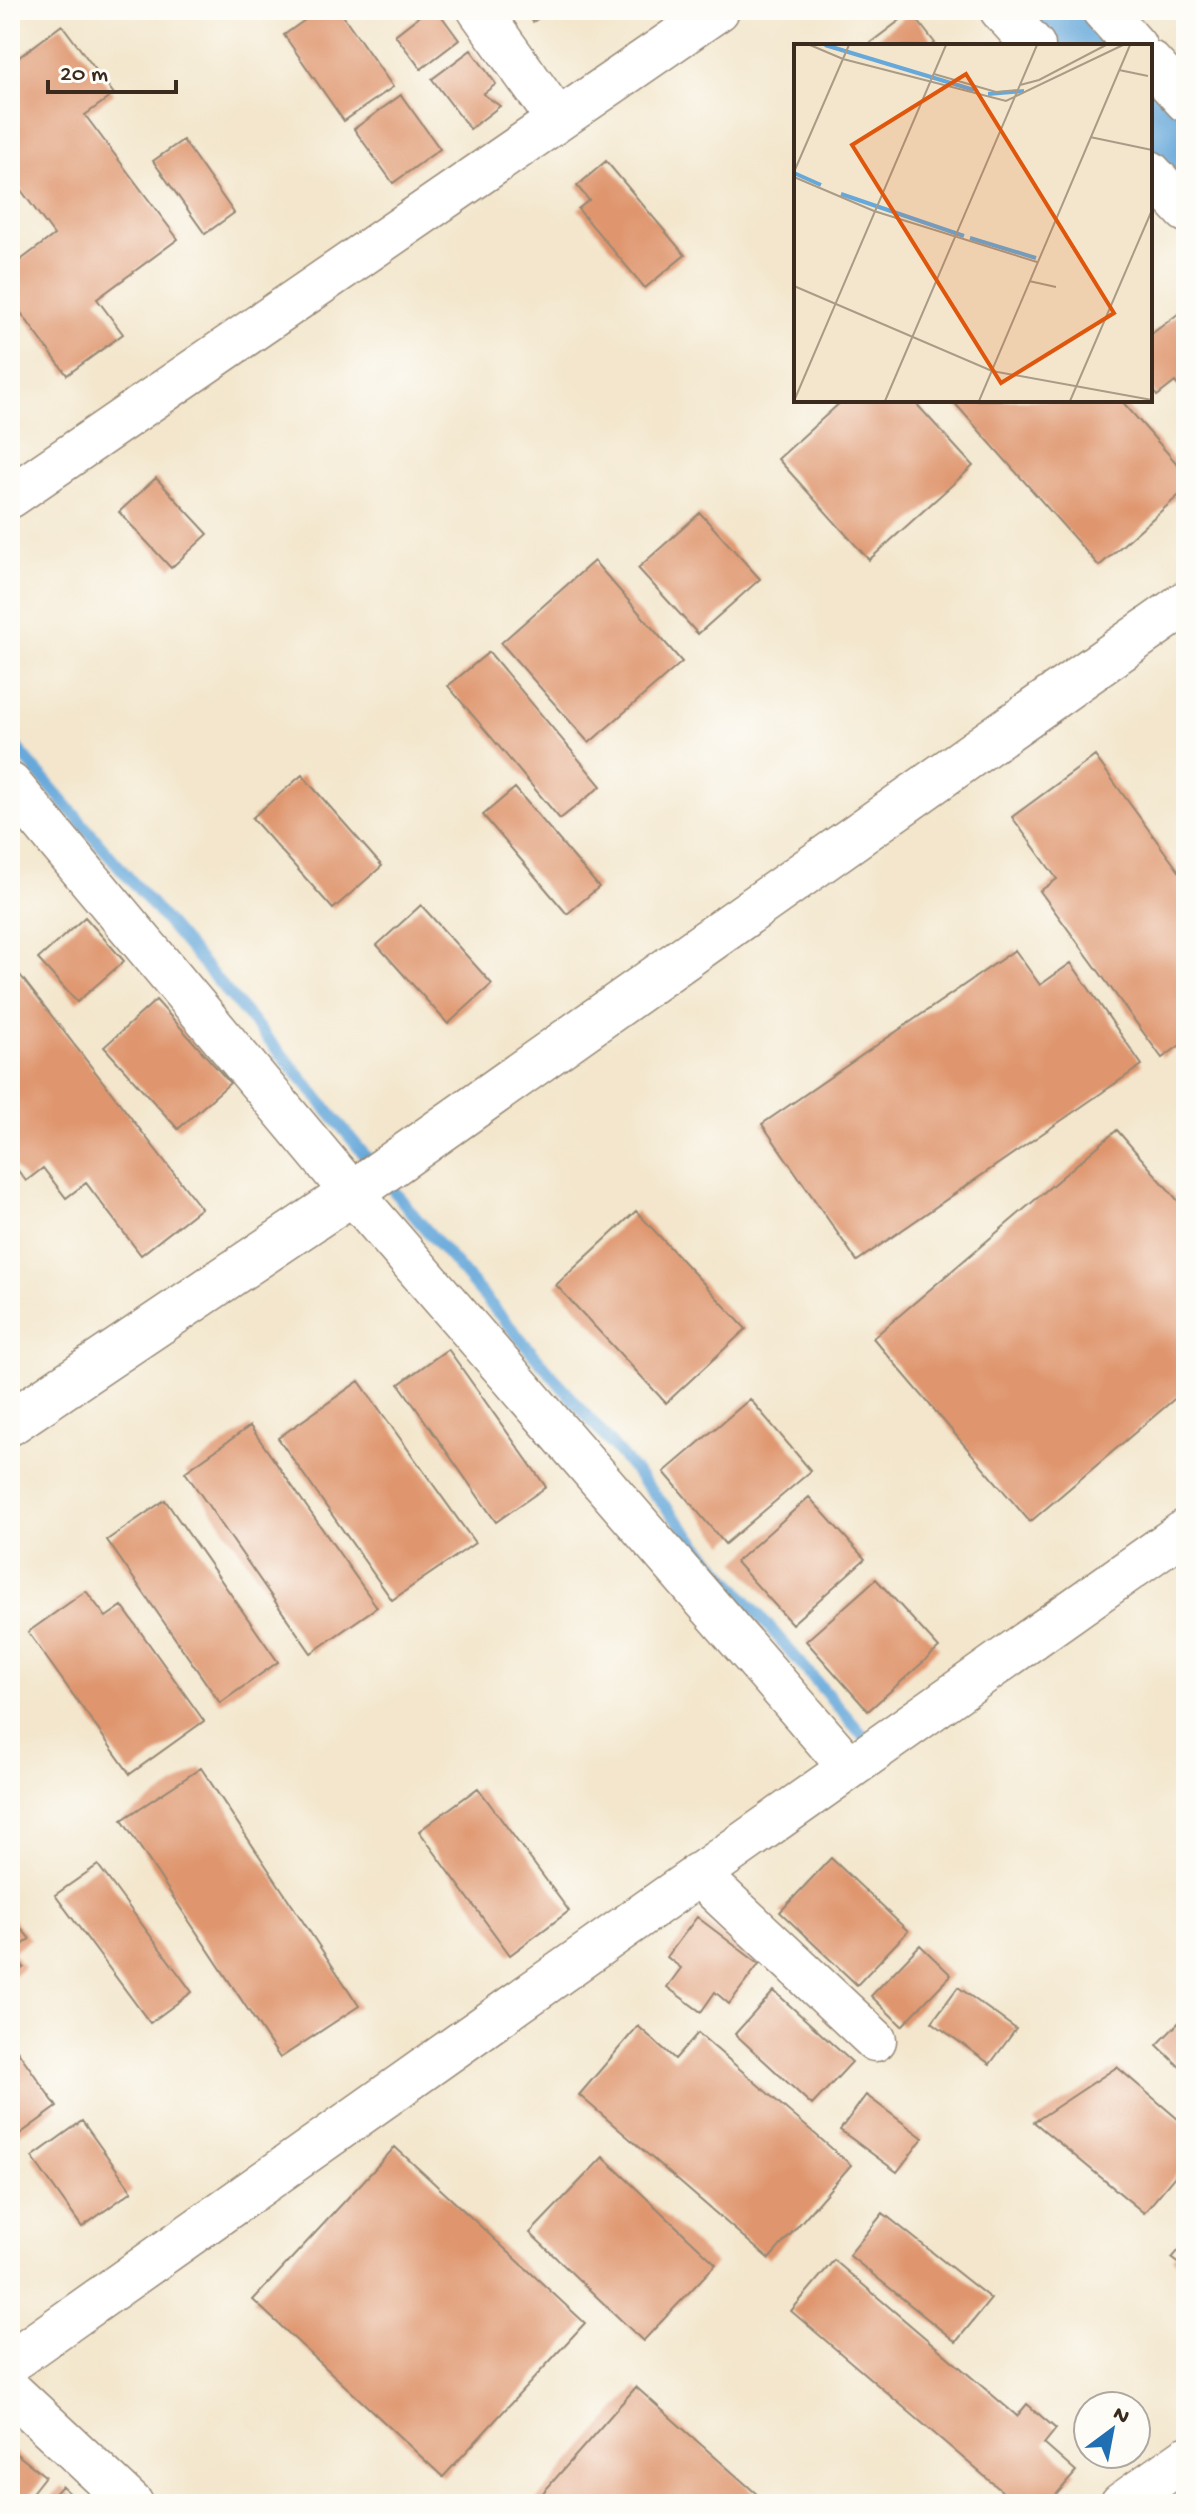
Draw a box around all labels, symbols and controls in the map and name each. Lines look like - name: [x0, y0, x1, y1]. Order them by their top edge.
- scale bar: [48, 44, 176, 94]
- inset map: [794, 44, 1152, 402]
- text: 20 m: [60, 61, 108, 90]
- north arrow: [1072, 2390, 1152, 2470]
- text: N: [1107, 2402, 1133, 2431]

